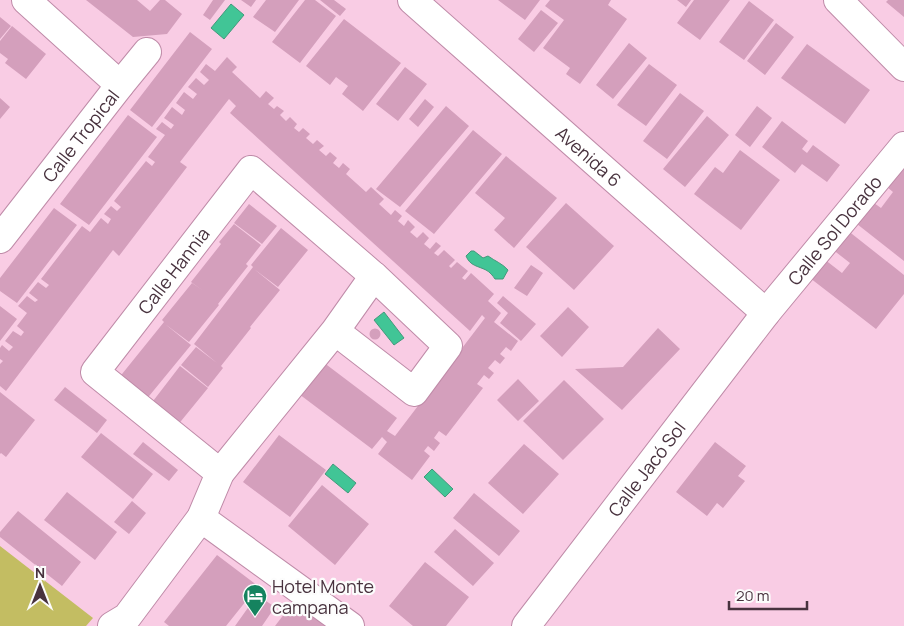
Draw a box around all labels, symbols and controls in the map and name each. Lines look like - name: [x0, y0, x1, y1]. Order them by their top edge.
- street label: Calle Tropical: [37, 84, 124, 187]
- street label: Avenida 6: [551, 121, 627, 192]
- street label: Calle Sol Dorado: [782, 170, 887, 290]
- street label: Calle Hannia: [132, 222, 215, 319]
- street label: Calle Jacó Sol: [602, 416, 691, 521]
- north arrow: [15, 561, 65, 611]
- text: N: [35, 563, 45, 582]
- place label: Hotel Monte campana: [272, 574, 374, 619]
- scale bar: [729, 578, 806, 610]
- hotel icon: Hotel Monte campana: [242, 583, 268, 617]
- text: 20 m: [736, 585, 769, 606]

